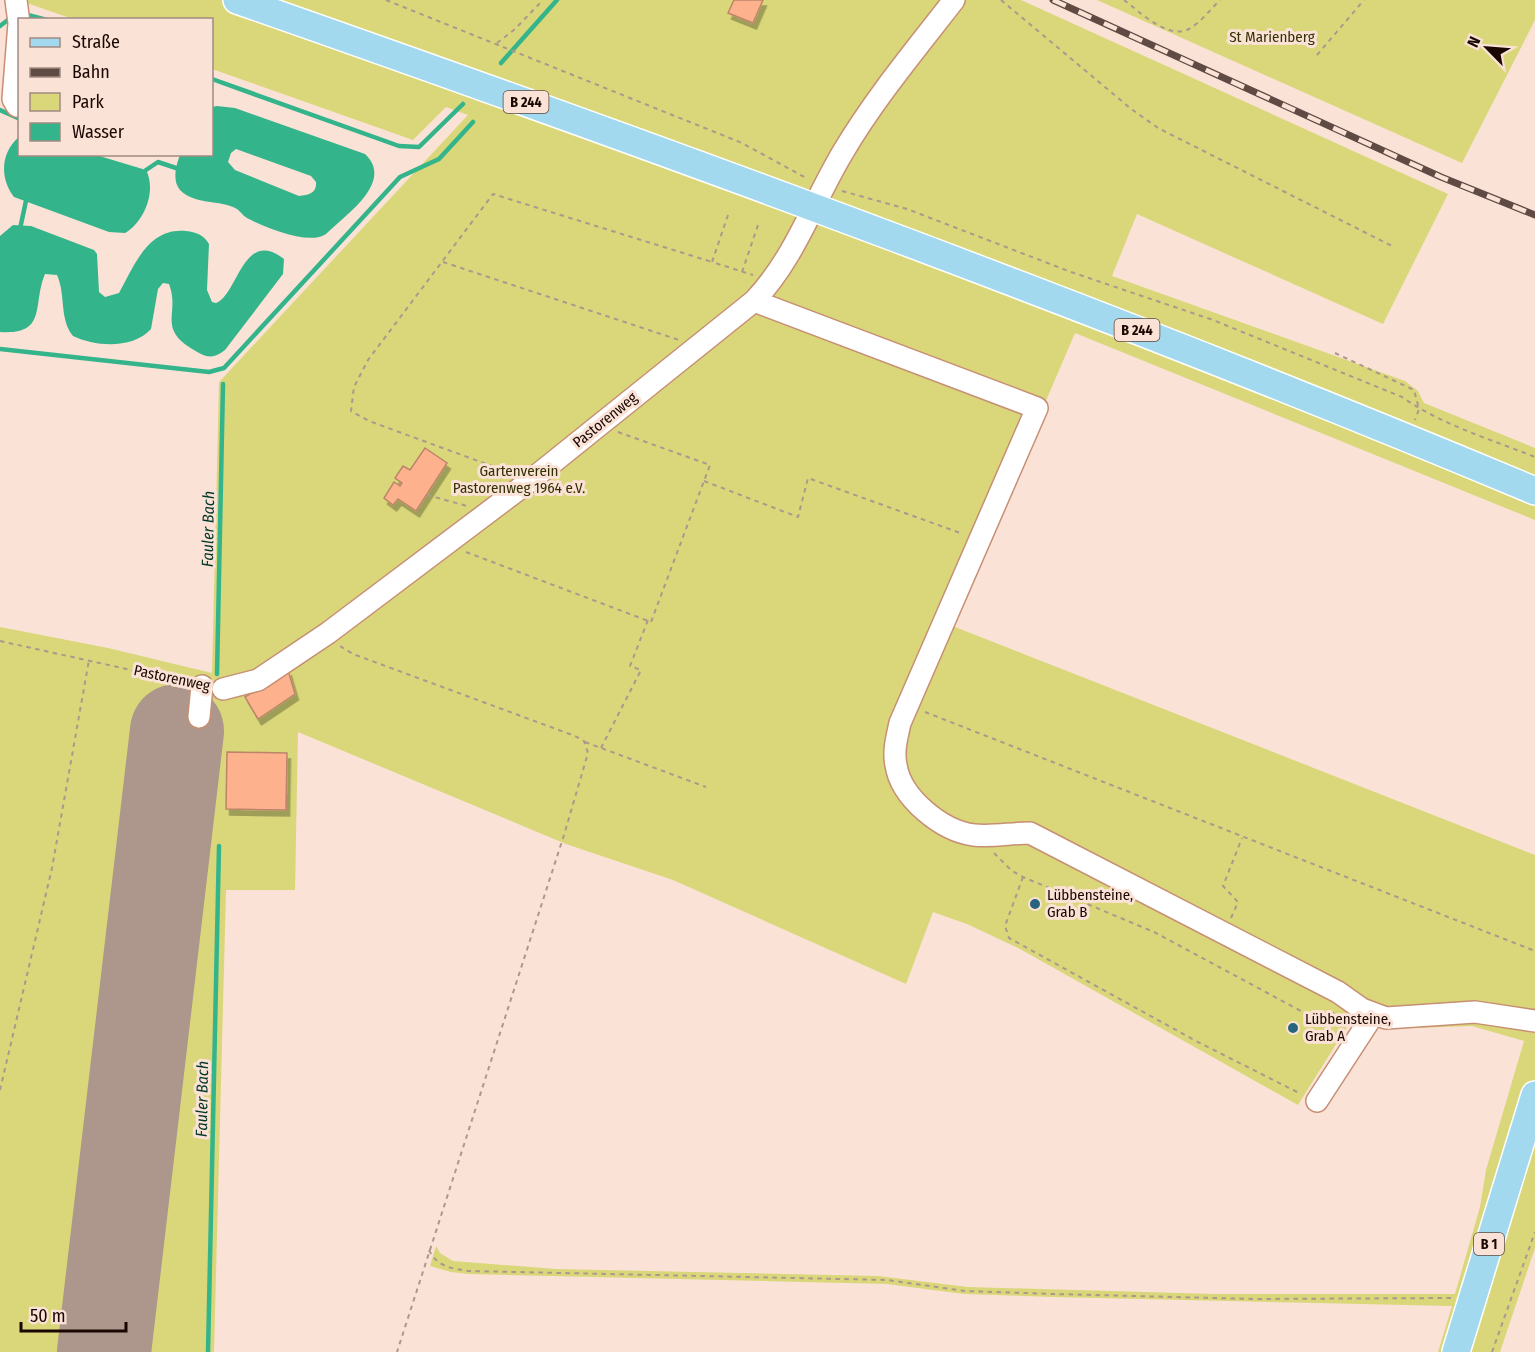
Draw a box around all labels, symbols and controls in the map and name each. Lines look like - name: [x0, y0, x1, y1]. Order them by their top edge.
- legend: [18, 18, 213, 156]
- north arrow: [1457, 18, 1517, 78]
- park label: St Marienberg: [1229, 28, 1315, 46]
- text: Straße: [72, 31, 120, 53]
- text: N: [1463, 34, 1484, 50]
- text: Bahn: [72, 61, 110, 83]
- text: Park: [72, 91, 105, 113]
- road number: B 244: [504, 91, 548, 113]
- text: Wasser: [72, 121, 125, 143]
- road number: B 244: [1114, 319, 1160, 341]
- street label: Pastorenweg: [569, 389, 641, 451]
- park label: Gartenverein Pastorenweg 1964 e.V.: [453, 462, 585, 497]
- water label: Fauler Bach: [198, 491, 218, 567]
- street label: Pastorenweg: [132, 661, 212, 695]
- place label: Lübbensteine, Grab B: [1047, 886, 1133, 921]
- marker: Lübbensteine, Grab B: [1028, 897, 1042, 911]
- place label: Lübbensteine, Grab A: [1305, 1010, 1391, 1045]
- marker: Lübbensteine, Grab A: [1286, 1021, 1300, 1035]
- water label: Fauler Bach: [192, 1061, 212, 1137]
- road number: B 1: [1474, 1233, 1504, 1255]
- scale bar: [21, 1295, 126, 1333]
- text: 50 m: [30, 1305, 66, 1327]

